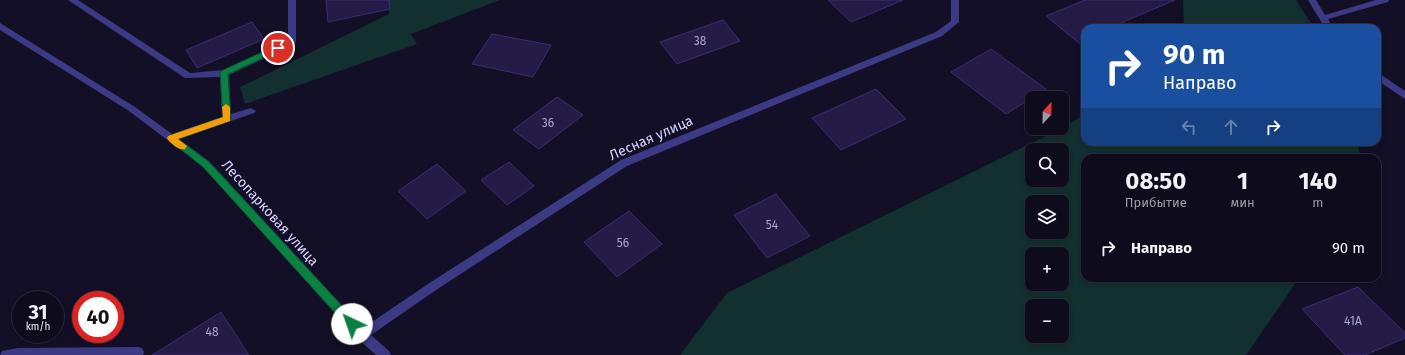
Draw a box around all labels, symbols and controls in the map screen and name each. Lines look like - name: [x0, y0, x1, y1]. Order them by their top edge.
- pin: [261, 31, 295, 65]
- house number: 38: [694, 34, 707, 48]
- icon: arrive: [267, 37, 289, 59]
- text: 90 m: [1163, 38, 1225, 71]
- icon: right: [1097, 40, 1149, 92]
- text: Направо: [1163, 72, 1237, 94]
- north arrow: [1025, 91, 1069, 135]
- map controls: [1025, 91, 1069, 343]
- street label: Лесная улица: [606, 112, 696, 164]
- house number: 36: [542, 116, 554, 130]
- icon: left: [1178, 116, 1200, 138]
- icon: ahead: [1220, 116, 1242, 138]
- icon: right: [1262, 116, 1284, 138]
- button: search: [1025, 143, 1069, 187]
- street label: Лесопарковая улица: [218, 156, 322, 270]
- text: 08:50: [1125, 167, 1186, 195]
- text: 1: [1237, 167, 1248, 195]
- text: 140: [1299, 167, 1337, 195]
- button: layers: [1025, 195, 1069, 239]
- text: Прибытие: [1125, 195, 1187, 210]
- text: мин: [1231, 195, 1255, 210]
- text: m: [1312, 195, 1323, 210]
- house number: 54: [766, 218, 779, 232]
- house number: 56: [617, 236, 629, 250]
- icon: right: [1097, 237, 1119, 259]
- text: Направо: [1131, 239, 1192, 257]
- text: 90 m: [1332, 239, 1365, 257]
- button: +: [1025, 247, 1069, 291]
- speed limit sign: 40: [72, 291, 124, 343]
- button: −: [1025, 299, 1069, 343]
- text: 31: [28, 300, 48, 324]
- position arrow: [331, 303, 373, 345]
- house number: 41А: [1344, 314, 1362, 328]
- text: km/h: [26, 321, 50, 333]
- house number: 48: [206, 325, 219, 339]

